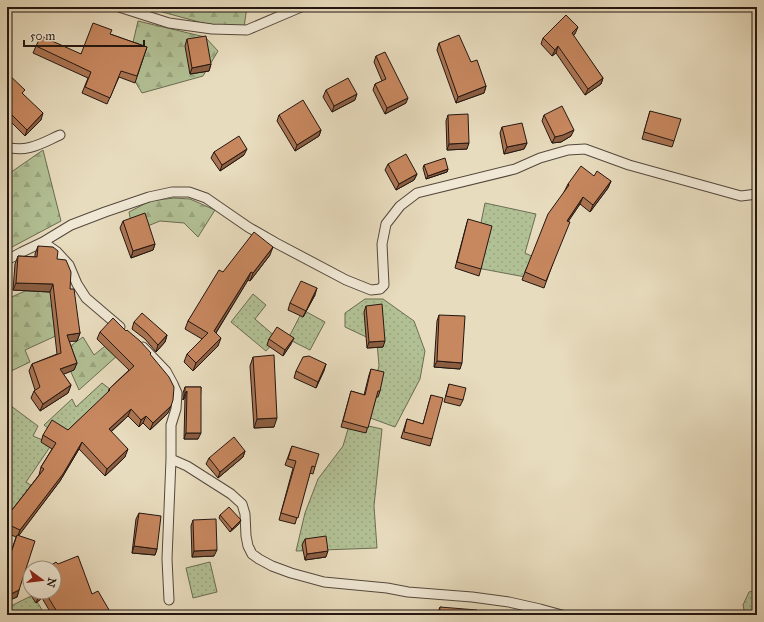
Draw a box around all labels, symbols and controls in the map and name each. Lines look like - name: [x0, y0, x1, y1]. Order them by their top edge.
- scale bar: [24, 22, 144, 48]
- text: 50 m: [30, 29, 55, 43]
- north arrow: [22, 560, 62, 600]
- text: N: [44, 576, 59, 589]

